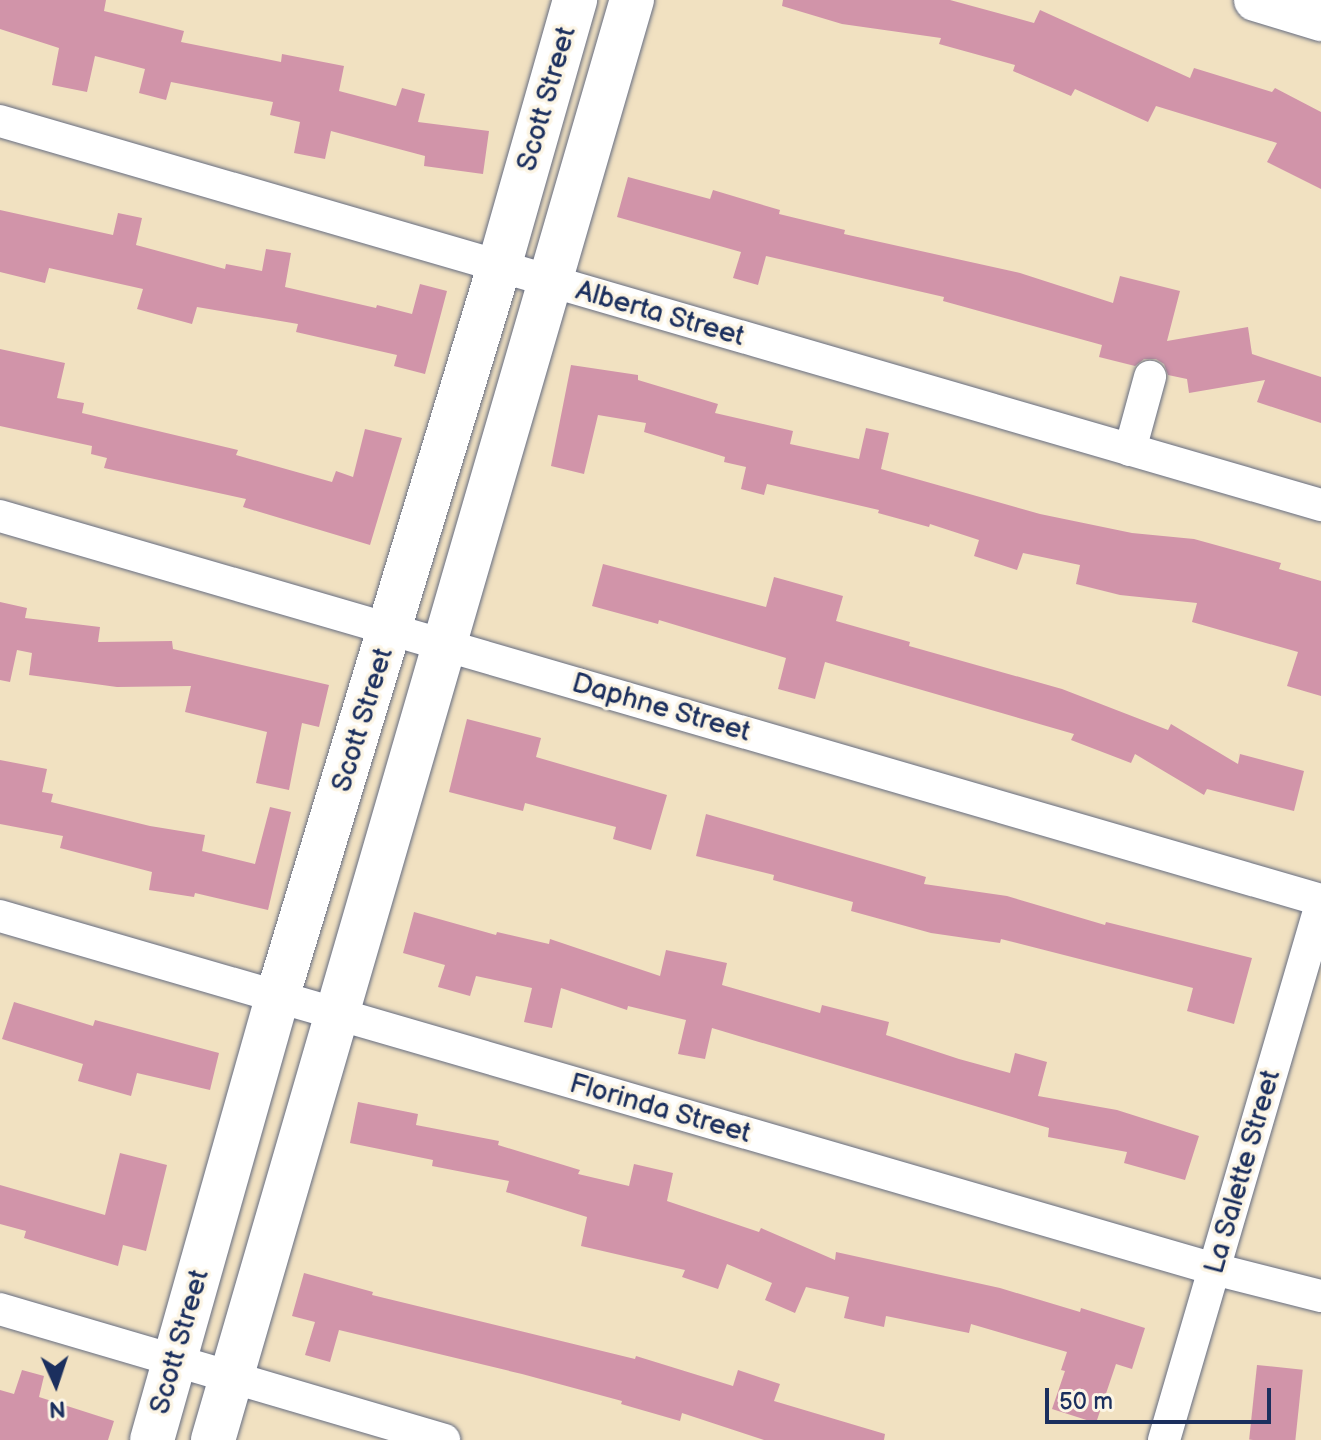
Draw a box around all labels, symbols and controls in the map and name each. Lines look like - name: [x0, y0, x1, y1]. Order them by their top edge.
- street label: Scott Street: [510, 23, 584, 175]
- street label: Alberta Street: [572, 274, 748, 354]
- street label: Scott Street: [325, 644, 401, 796]
- street label: Daphne Street: [568, 666, 754, 750]
- street label: La Salette Street: [1198, 1066, 1288, 1278]
- street label: Florinda Street: [565, 1067, 755, 1151]
- street label: Scott Street: [143, 1266, 217, 1418]
- north arrow: [16, 1344, 96, 1424]
- scale bar: [1049, 1372, 1275, 1422]
- text: 50 m: [1059, 1387, 1113, 1416]
- text: N: [48, 1395, 66, 1422]

